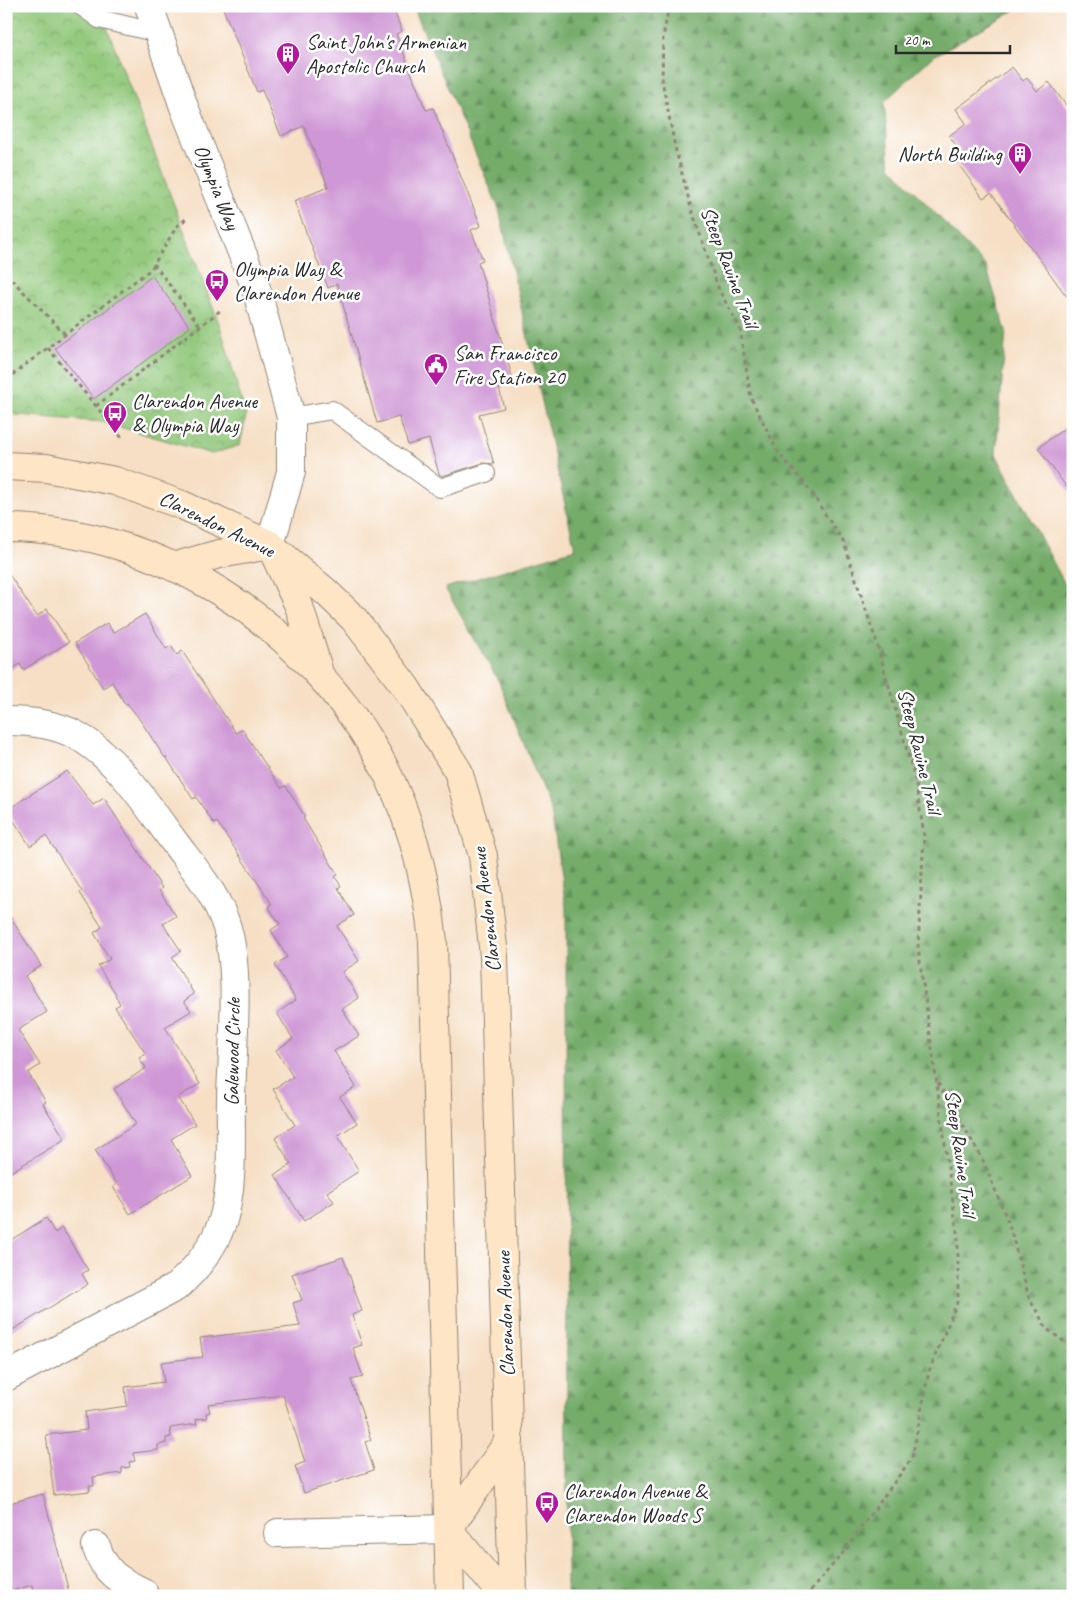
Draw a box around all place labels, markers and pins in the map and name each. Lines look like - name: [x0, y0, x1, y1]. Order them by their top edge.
- place label: Saint John's Armenian Apostolic Church: [306, 29, 467, 79]
- building icon: Saint John's Armenian Apostolic Church: [275, 41, 301, 75]
- place label: North Building: [898, 141, 1004, 167]
- building icon: North Building: [1007, 141, 1033, 175]
- place label: Olympia Way & Clarendon Avenue: [234, 256, 360, 306]
- bus stop icon: Olympia Way & Clarendon Avenue: [204, 268, 230, 302]
- place label: San Francisco Fire Station 20: [454, 340, 566, 390]
- public building icon: San Francisco Fire Station 20: [423, 352, 449, 386]
- place label: Clarendon Avenue & Olympia Way: [132, 388, 258, 438]
- bus stop icon: Clarendon Avenue & Olympia Way: [102, 400, 128, 434]
- place label: Clarendon Avenue & Clarendon Woods S: [564, 1478, 708, 1528]
- bus stop icon: Clarendon Avenue & Clarendon Woods S: [534, 1490, 560, 1524]

